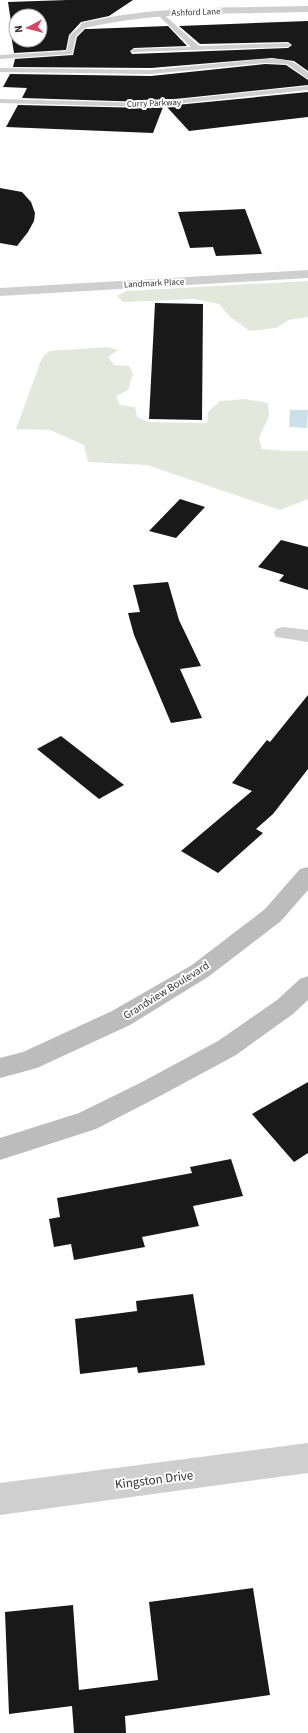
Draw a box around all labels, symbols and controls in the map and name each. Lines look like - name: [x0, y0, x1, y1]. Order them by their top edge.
- street label: Ashford Lane: [171, 5, 221, 20]
- north arrow: [8, 8, 48, 48]
- text: N: [11, 25, 26, 34]
- street label: Curry Parkway: [127, 96, 182, 111]
- street label: Landmark Place: [123, 275, 185, 292]
- street label: Grandview Boulevard: [121, 958, 212, 1023]
- street label: Kingston Drive: [114, 1466, 194, 1494]

